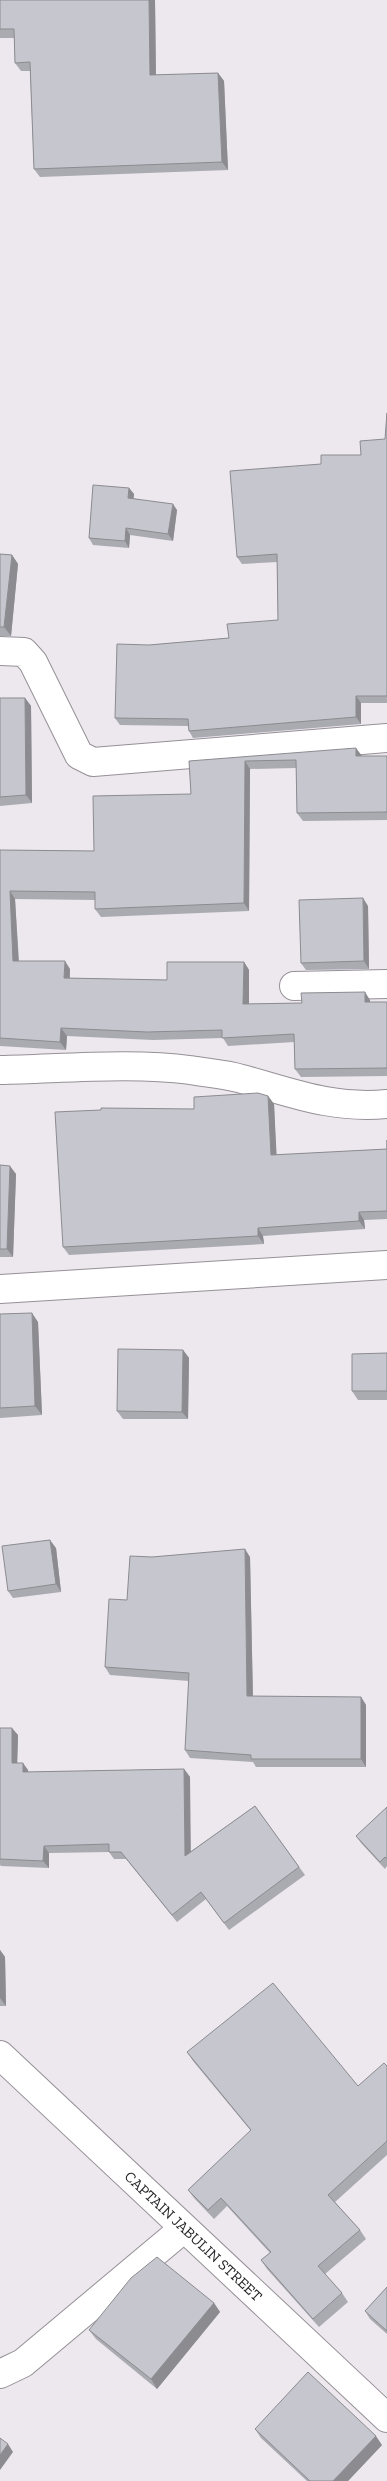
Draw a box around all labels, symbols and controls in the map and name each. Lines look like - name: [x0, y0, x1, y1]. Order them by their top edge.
- street label: CAPTAIN JABULIN STREET: [121, 2167, 266, 2305]

